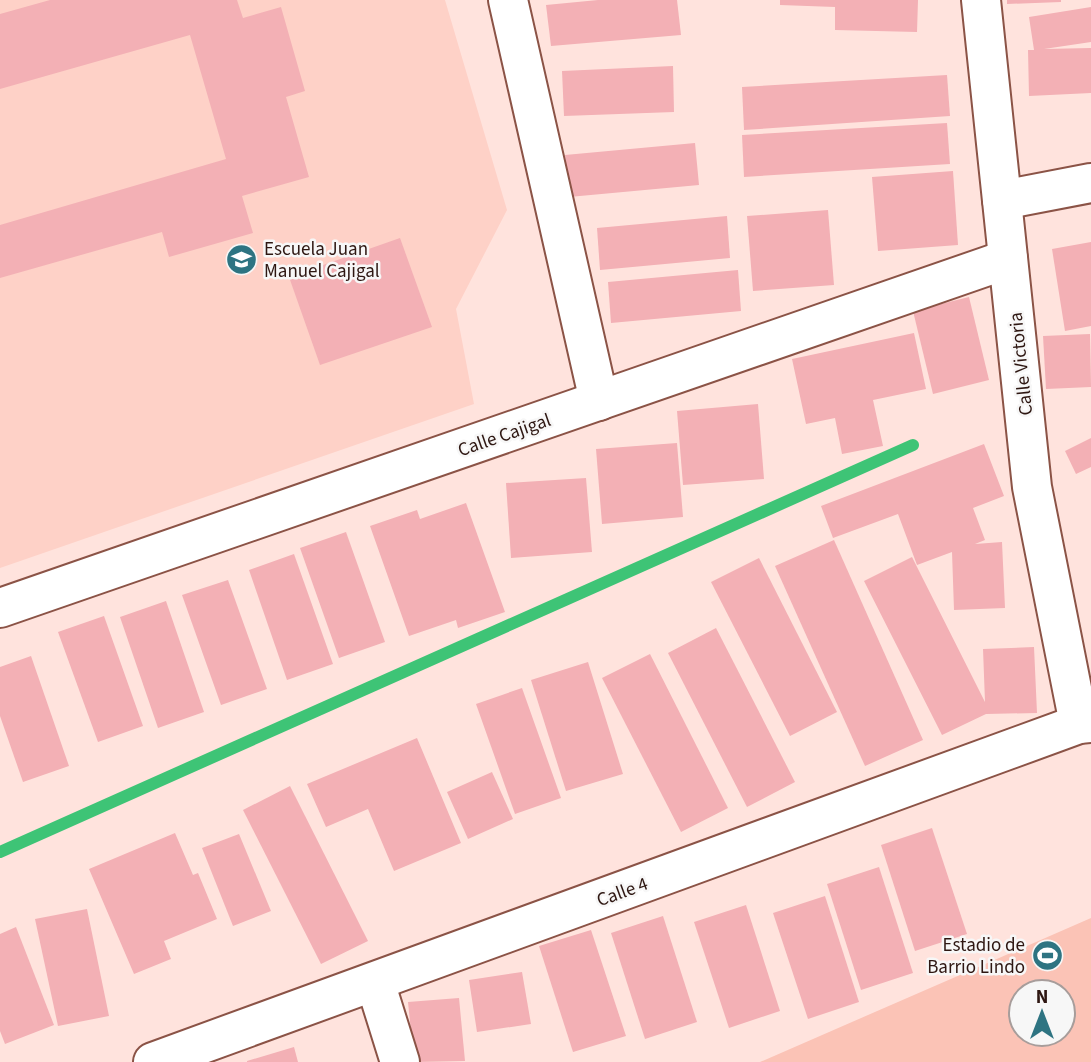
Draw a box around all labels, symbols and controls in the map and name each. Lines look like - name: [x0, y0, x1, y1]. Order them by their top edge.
- place label: Escuela Juan Manuel Cajigal: [264, 236, 380, 285]
- school or university icon: Escuela Juan Manuel Cajigal: [224, 242, 258, 276]
- street label: Calle Victoria: [1003, 311, 1040, 417]
- street label: Calle Cajigal: [454, 407, 555, 464]
- street label: Calle 4: [593, 871, 652, 914]
- place label: Estadio de Barrio Lindo: [927, 932, 1025, 981]
- sports icon: Estadio de Barrio Lindo: [1031, 938, 1065, 972]
- north arrow: [1007, 978, 1077, 1048]
- text: N: [1036, 984, 1048, 1011]

